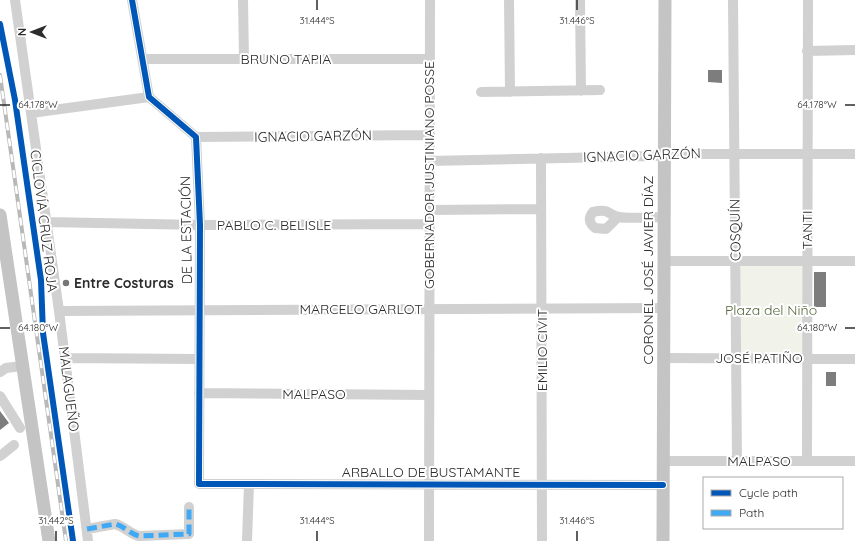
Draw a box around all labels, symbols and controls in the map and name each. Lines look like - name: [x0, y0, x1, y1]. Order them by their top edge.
- north arrow: [12, 12, 52, 52]
- text: 31.444°S: [299, 14, 335, 27]
- text: 31.446°S: [559, 14, 595, 27]
- text: N: [15, 28, 29, 36]
- street label: BRUNO TAPIA: [241, 50, 331, 68]
- street label: GOBERNADOR JUSTINIANO POSSE: [420, 61, 438, 289]
- text: 64.178°W: [18, 98, 58, 111]
- text: 64.178°W: [797, 98, 837, 111]
- street label: IGNACIO GARZÓN: [254, 126, 372, 146]
- street label: IGNACIO GARZÓN: [583, 144, 701, 166]
- street label: CICLOVÍA CRUZ ROJA: [26, 149, 62, 293]
- street label: DE LA ESTACIÓN: [176, 176, 196, 284]
- street label: CORONEL JOSÉ JAVIER DÍAZ: [639, 176, 657, 364]
- street label: COSQUÍN: [725, 199, 745, 261]
- street label: TANTI: [798, 211, 816, 249]
- street label: PABLO C. BELISLE: [217, 216, 331, 234]
- place label: Entre Costuras: [74, 274, 174, 292]
- marker: Entre Costuras: [61, 278, 71, 288]
- street label: MARCELO GARLOT: [299, 300, 423, 318]
- park label: Plaza del Niño: [725, 301, 817, 319]
- street label: EMILIO CIVIT: [533, 309, 551, 391]
- text: 64.180°W: [18, 321, 58, 334]
- text: 64.180°W: [797, 321, 837, 334]
- street label: MALAGUEÑO: [55, 345, 83, 433]
- street label: JOSÉ PATIÑO: [715, 349, 803, 367]
- street label: MALPASO: [282, 385, 346, 403]
- street label: MALPASO: [727, 452, 791, 470]
- street label: ARBALLO DE BUSTAMANTE: [342, 463, 520, 481]
- legend: [703, 477, 843, 529]
- text: Cycle path: [739, 485, 798, 500]
- text: Path: [739, 505, 764, 520]
- text: 31.442°S: [38, 514, 74, 527]
- text: 31.444°S: [299, 514, 335, 527]
- text: 31.446°S: [559, 514, 595, 527]

